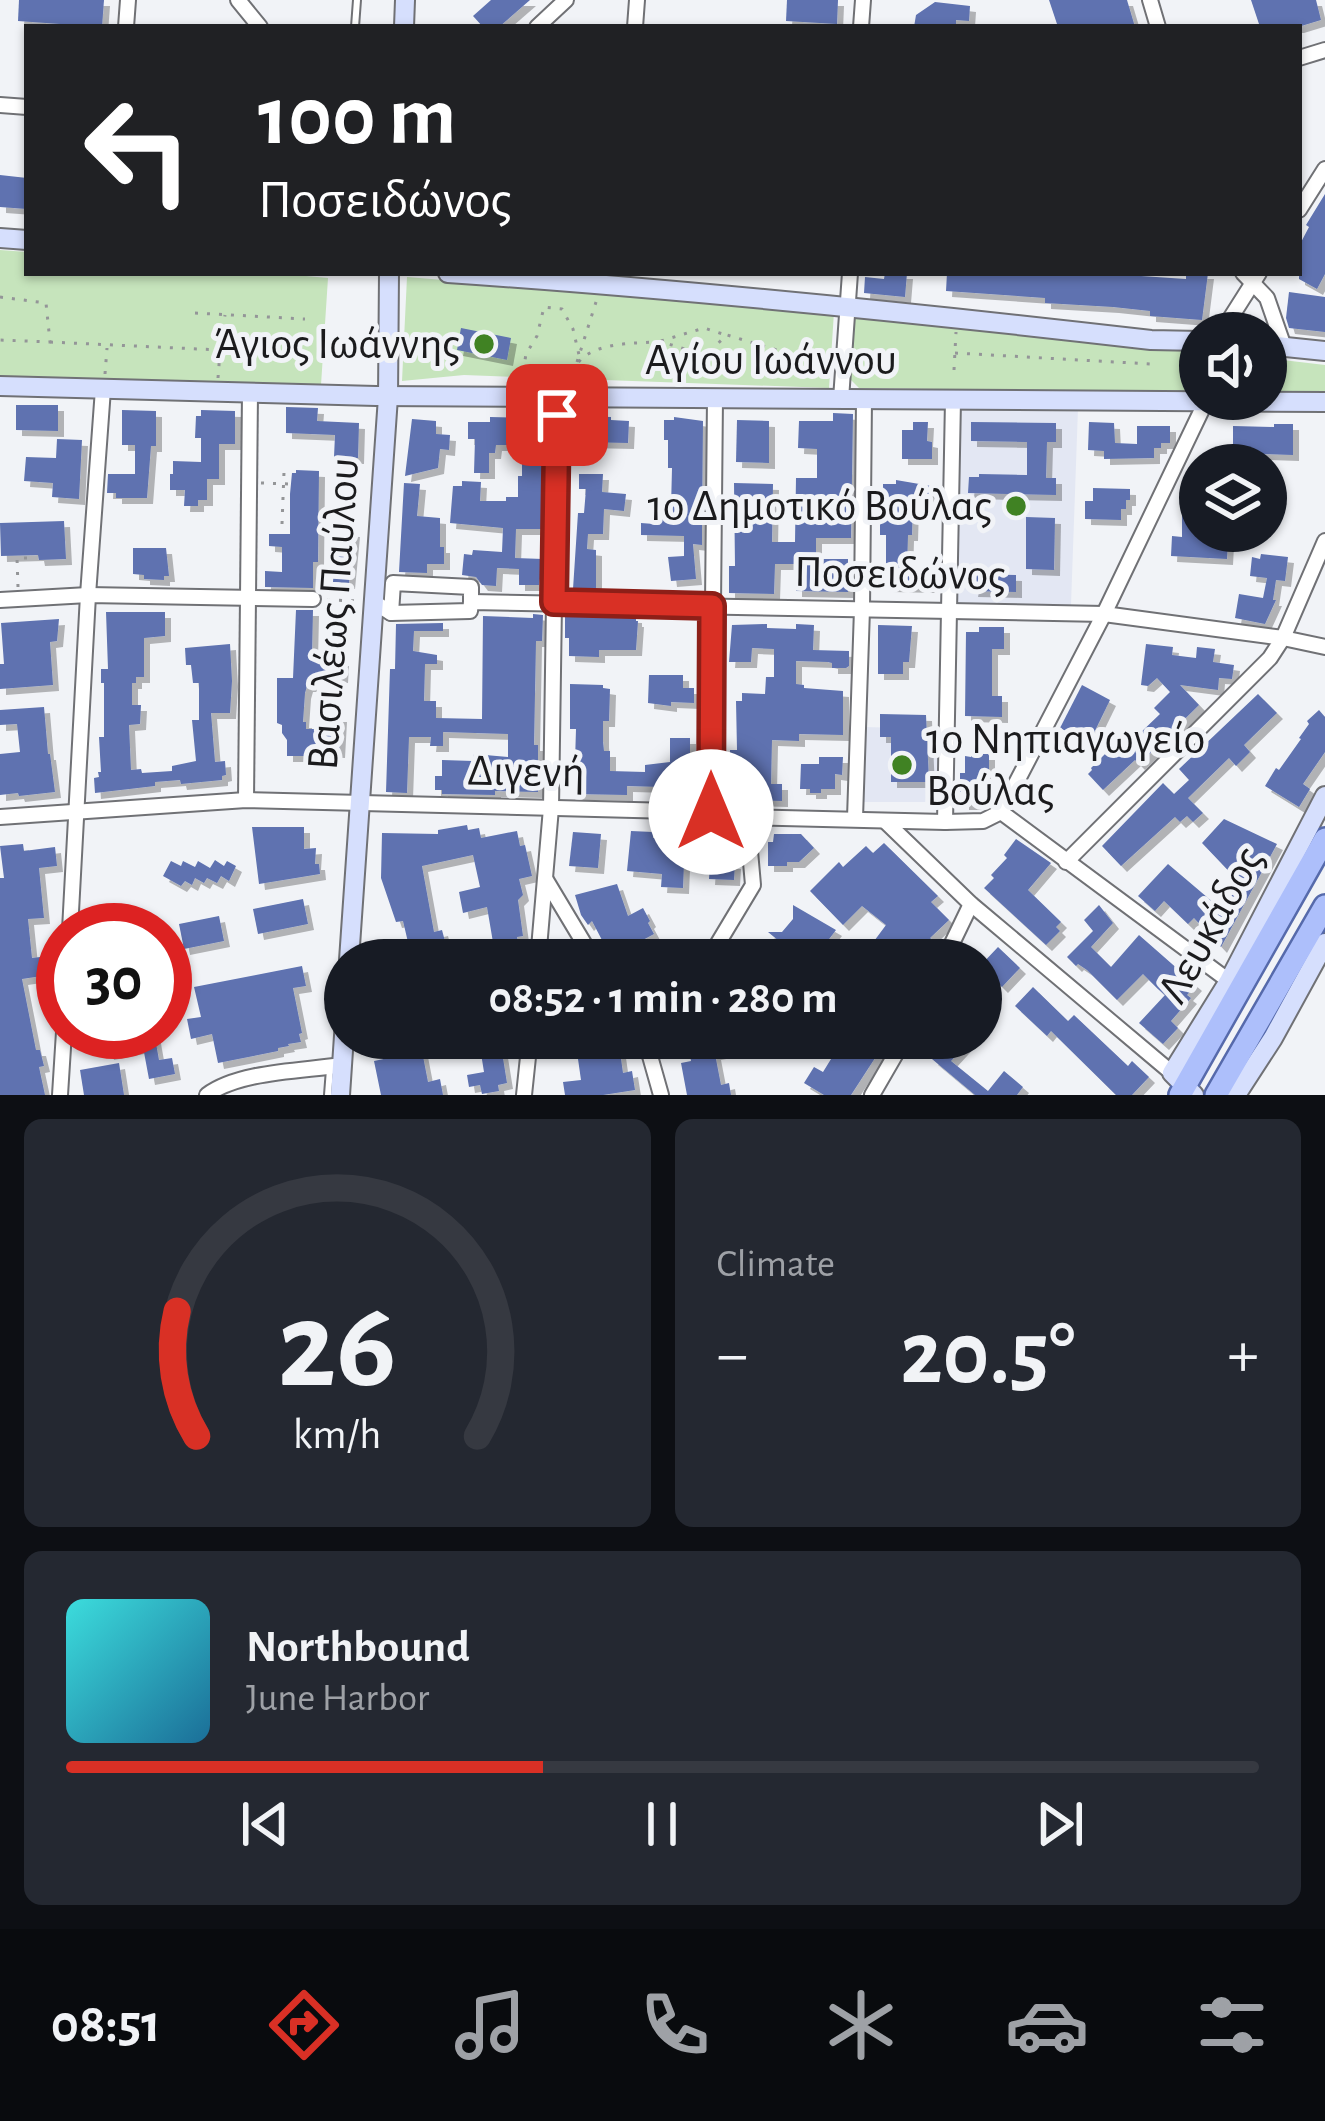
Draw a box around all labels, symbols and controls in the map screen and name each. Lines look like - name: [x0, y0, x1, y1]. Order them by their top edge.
- icon: left: [60, 72, 216, 228]
- text: 100 m: [258, 76, 456, 160]
- text: Ποσειδώνος: [258, 174, 512, 228]
- map controls: [1179, 312, 1287, 552]
- button: sound: [1179, 312, 1287, 420]
- place label: Άγιος Ιωάννης: [213, 322, 460, 367]
- marker: Άγιος Ιωάννης: [471, 331, 497, 357]
- street label: Αγίου Ιωάννου: [645, 338, 897, 383]
- pin: [506, 364, 608, 466]
- icon: arrive: [524, 382, 590, 448]
- button: layers: [1179, 444, 1287, 552]
- street label: Βασιλέως Παύλου: [301, 456, 367, 772]
- place label: 1ο Δημοτικό Βούλας: [647, 484, 992, 529]
- marker: 1ο Δημοτικό Βούλας: [1003, 493, 1029, 519]
- street label: Ποσειδώνος: [794, 550, 1006, 598]
- place label: 1ο Νηπιαγωγείο Βούλας: [926, 717, 1205, 814]
- street label: Διγενή: [467, 748, 585, 796]
- position arrow: [648, 749, 774, 875]
- marker: 1ο Νηπιαγωγείο Βούλας: [889, 752, 915, 778]
- street label: Λευκάδος: [1150, 839, 1272, 1011]
- speed limit sign: 30: [36, 903, 192, 1059]
- text: 08:52 · 1 min · 280 m: [488, 976, 838, 1021]
- text: Climate: [717, 1245, 835, 1284]
- text: 26: [278, 1285, 397, 1410]
- text: 20.5°: [900, 1310, 1075, 1400]
- text: −: [717, 1322, 748, 1388]
- text: +: [1227, 1322, 1259, 1388]
- text: km/h: [293, 1414, 381, 1457]
- text: Northbound: [246, 1625, 470, 1670]
- text: June Harbor: [246, 1679, 429, 1718]
- icon: previous: [232, 1791, 298, 1857]
- icon: pause: [629, 1791, 695, 1857]
- icon: next: [1027, 1791, 1093, 1857]
- icon: directions: [262, 1983, 346, 2067]
- icon: music: [448, 1983, 532, 2067]
- icon: phone: [633, 1983, 717, 2067]
- icon: climate: [819, 1983, 903, 2067]
- icon: car: [1005, 1983, 1089, 2067]
- icon: filters: [1190, 1983, 1274, 2067]
- text: 08:51: [51, 1998, 161, 2052]

